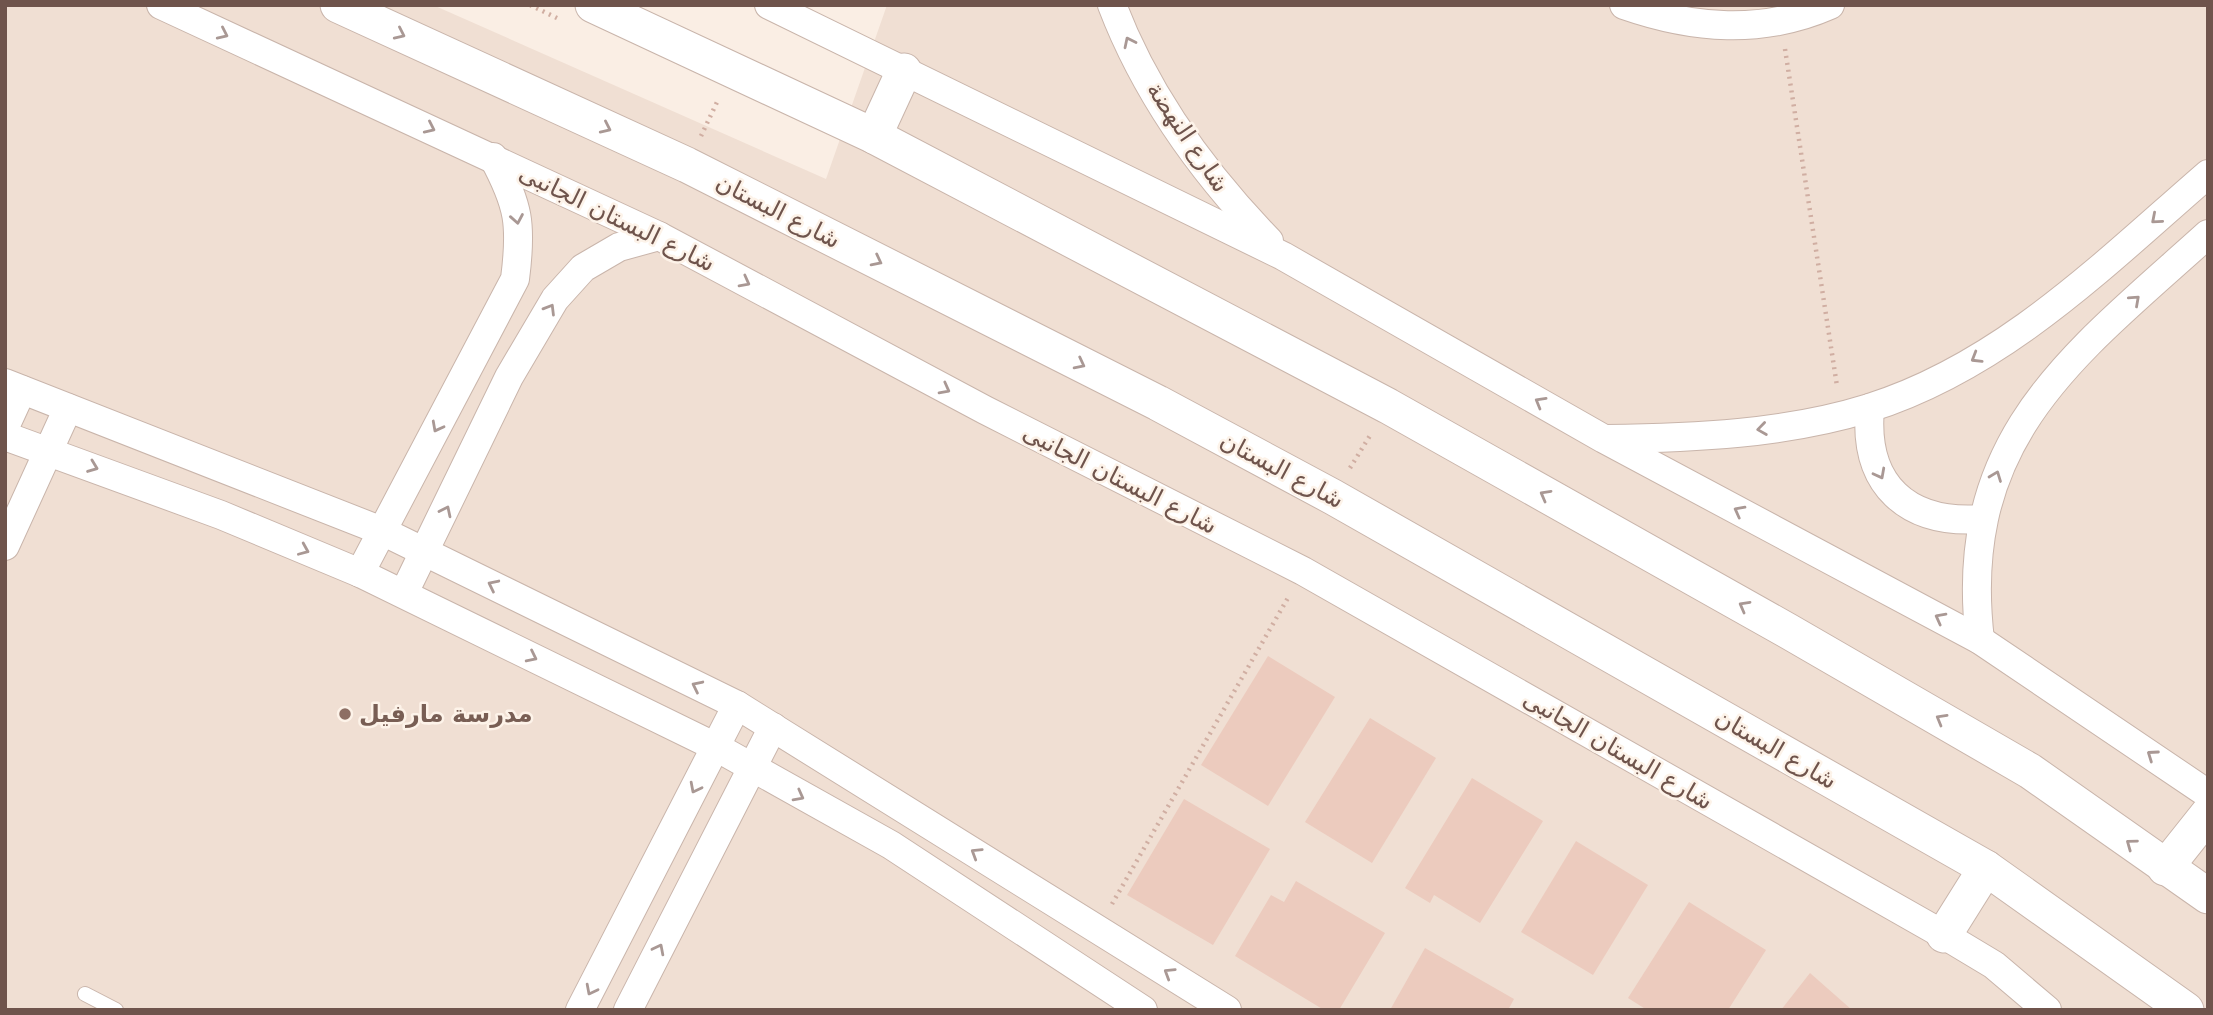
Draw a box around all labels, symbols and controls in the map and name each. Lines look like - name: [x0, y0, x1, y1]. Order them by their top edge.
- one-way arrow: [216, 26, 228, 40]
- one-way arrow: [392, 26, 405, 40]
- one-way arrow: [1124, 37, 1138, 49]
- street label: شارع النهضة: [1141, 77, 1235, 197]
- one-way arrow: [423, 120, 435, 134]
- one-way arrow: [599, 120, 612, 134]
- street label: شارع البستان الجانبى: [515, 158, 719, 278]
- street label: شارع البستان: [711, 168, 845, 254]
- one-way arrow: [2151, 211, 2164, 223]
- one-way arrow: [509, 213, 524, 225]
- one-way arrow: [869, 253, 882, 267]
- one-way arrow: [738, 273, 750, 287]
- one-way arrow: [2127, 296, 2140, 308]
- one-way arrow: [542, 303, 555, 316]
- one-way arrow: [1971, 349, 1984, 362]
- one-way arrow: [1073, 355, 1085, 369]
- one-way arrow: [938, 380, 951, 394]
- one-way arrow: [1534, 398, 1547, 411]
- street label: شارع البستان الجانبى: [1018, 418, 1222, 540]
- one-way arrow: [432, 420, 445, 432]
- one-way arrow: [1756, 421, 1768, 436]
- street label: شارع البستان: [1215, 426, 1349, 514]
- one-way arrow: [86, 458, 98, 472]
- one-way arrow: [1871, 466, 1885, 479]
- one-way arrow: [1987, 471, 2001, 483]
- one-way arrow: [1540, 490, 1553, 503]
- one-way arrow: [437, 506, 451, 518]
- one-way arrow: [1734, 506, 1747, 520]
- one-way arrow: [298, 541, 310, 555]
- one-way arrow: [488, 579, 500, 593]
- one-way arrow: [1739, 601, 1751, 614]
- one-way arrow: [1935, 613, 1947, 627]
- one-way arrow: [525, 648, 537, 662]
- one-way arrow: [692, 680, 704, 694]
- street label: شارع البستان الجانبى: [1518, 684, 1718, 816]
- place label: مدرسة مارفيل: [359, 700, 533, 728]
- street label: شارع البستان: [1710, 703, 1842, 795]
- marker: مدرسة مارفيل: [337, 706, 353, 722]
- one-way arrow: [1936, 715, 1949, 728]
- one-way arrow: [2147, 751, 2160, 763]
- one-way arrow: [689, 781, 703, 793]
- one-way arrow: [792, 788, 804, 801]
- one-way arrow: [2126, 840, 2139, 852]
- one-way arrow: [971, 849, 984, 862]
- one-way arrow: [651, 944, 664, 956]
- one-way arrow: [1164, 969, 1177, 982]
- one-way arrow: [585, 983, 599, 995]

